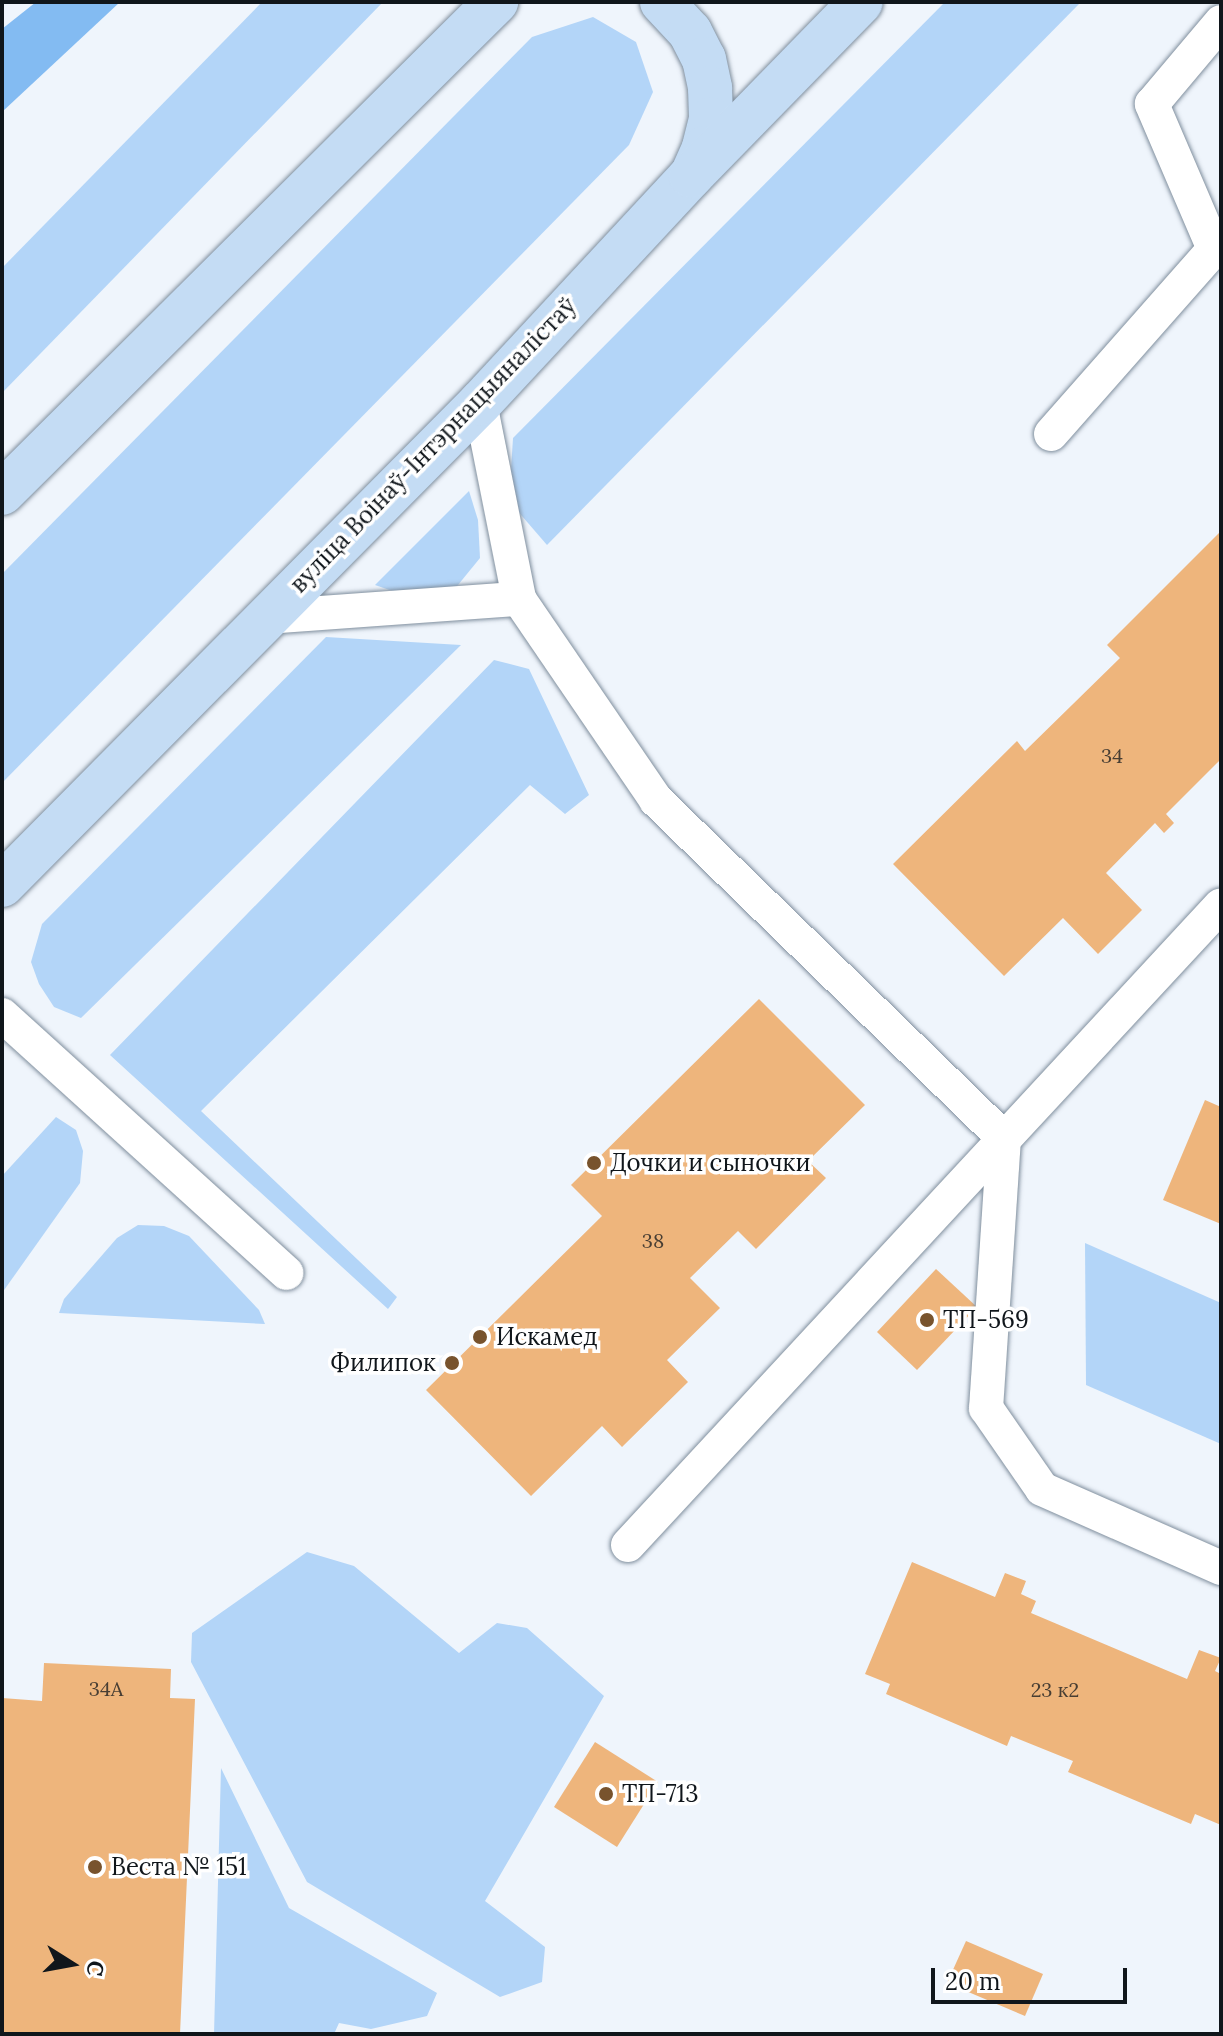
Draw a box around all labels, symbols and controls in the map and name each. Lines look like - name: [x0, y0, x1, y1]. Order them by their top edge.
- street label: вуліца Воінаў-Інтэрнацыяналістаў: [284, 291, 582, 599]
- house number: 34: [1101, 743, 1123, 767]
- place label: Дочки и сыночки: [610, 1149, 810, 1177]
- marker: Дочки и сыночки: [585, 1154, 603, 1172]
- house number: 38: [642, 1228, 664, 1252]
- place label: ТП-569: [943, 1306, 1029, 1334]
- marker: ТП-569: [918, 1311, 936, 1329]
- place label: Искамед: [496, 1323, 597, 1351]
- marker: Искамед: [471, 1328, 489, 1346]
- place label: Филипок: [330, 1349, 436, 1377]
- marker: Филипок: [443, 1354, 461, 1372]
- house number: 34А: [89, 1676, 123, 1700]
- house number: 23 к2: [1031, 1677, 1079, 1701]
- place label: ТП-713: [622, 1780, 699, 1808]
- marker: ТП-713: [597, 1785, 615, 1803]
- place label: Веста № 151: [111, 1853, 247, 1881]
- marker: Веста № 151: [86, 1858, 104, 1876]
- north arrow: [32, 1924, 112, 2004]
- scale bar: [935, 1952, 1131, 2002]
- text: С: [80, 1958, 111, 1979]
- text: 20 m: [945, 1966, 1001, 1997]

